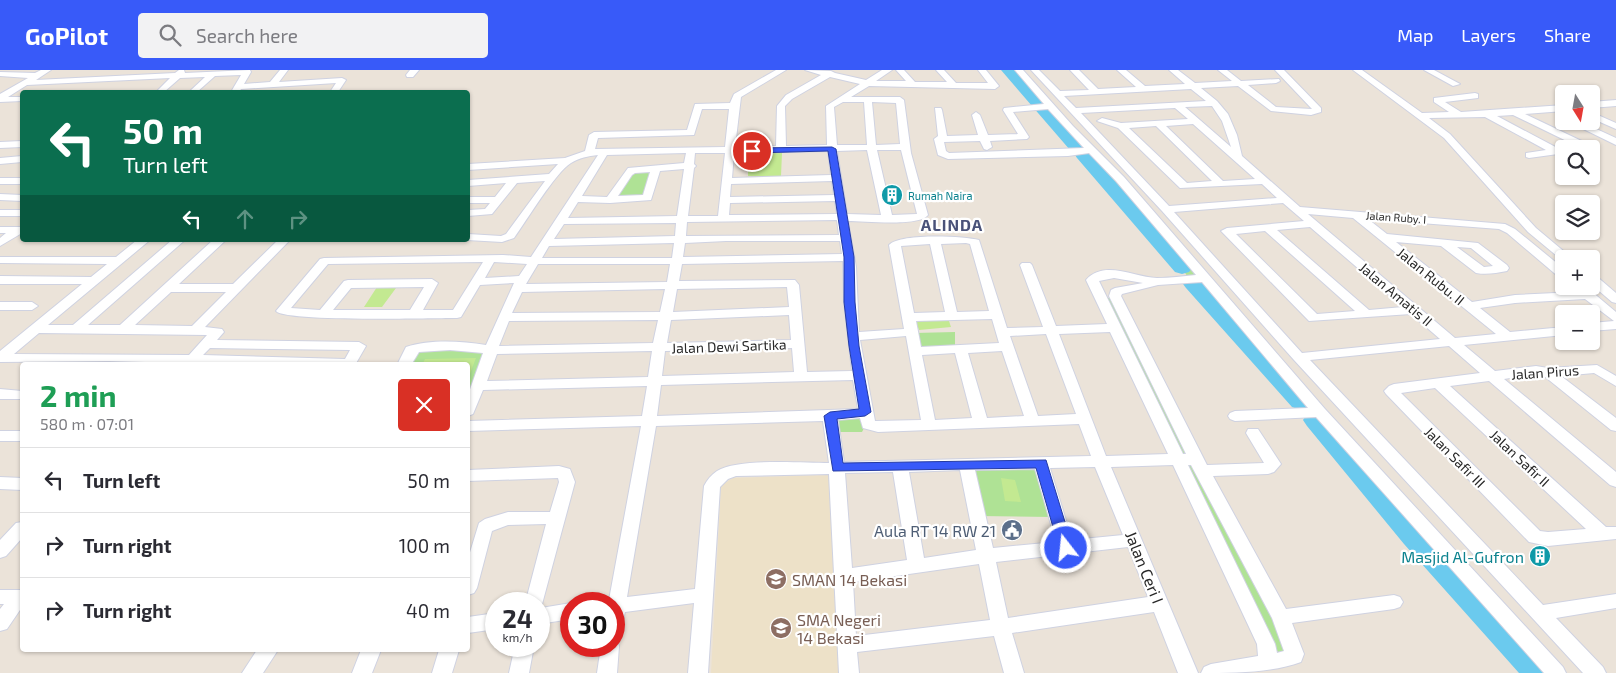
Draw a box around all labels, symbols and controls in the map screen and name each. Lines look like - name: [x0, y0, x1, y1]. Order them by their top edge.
- search box: [138, 13, 488, 58]
- text: GoPilot: [25, 21, 108, 50]
- icon: search: [156, 21, 184, 49]
- text: Search here: [196, 24, 298, 47]
- text: Map: [1397, 24, 1433, 46]
- text: Layers: [1461, 24, 1516, 46]
- text: Share: [1544, 24, 1591, 46]
- north arrow: [1555, 85, 1600, 130]
- map controls: [1555, 85, 1600, 350]
- text: 50 m: [123, 109, 203, 151]
- icon: left: [40, 110, 105, 175]
- pin: [731, 130, 773, 172]
- icon: arrive: [738, 137, 766, 165]
- button: search: [1555, 140, 1600, 185]
- text: Turn left: [123, 151, 208, 177]
- building icon: Rumah Naira: [880, 183, 904, 207]
- place label: Rumah Naira: [908, 189, 973, 202]
- button: layers: [1555, 195, 1600, 240]
- icon: left: [178, 205, 206, 233]
- icon: ahead: [231, 205, 259, 233]
- icon: right: [284, 205, 312, 233]
- street label: Jalan Ruby. I: [1365, 208, 1427, 226]
- district label: ALINDA: [921, 215, 983, 234]
- street label: Jalan Rubu. II: [1394, 244, 1468, 308]
- button: +: [1555, 250, 1600, 295]
- street label: Jalan Amatis II: [1356, 258, 1436, 330]
- button: −: [1555, 305, 1600, 350]
- street label: Jalan Dewi Sartika: [671, 335, 787, 357]
- street label: Jalan Pirus: [1510, 361, 1580, 383]
- text: 2 min: [40, 377, 117, 413]
- button: close: [398, 379, 450, 431]
- text: 580 m · 07:01: [40, 414, 134, 433]
- street label: Jalan Safir III: [1421, 423, 1489, 491]
- street label: Jalan Safir II: [1487, 426, 1553, 490]
- icon: left: [40, 466, 68, 494]
- text: Turn left: [83, 469, 160, 492]
- text: 50 m: [407, 469, 450, 492]
- public building icon: Aula RT 14 RW 21: [1000, 518, 1024, 542]
- place label: Aula RT 14 RW 21: [874, 521, 996, 540]
- position arrow: [1039, 521, 1091, 573]
- street label: Jalan Ceri I: [1122, 528, 1168, 606]
- icon: right: [40, 531, 68, 559]
- text: Turn right: [83, 534, 171, 557]
- text: 100 m: [399, 534, 450, 557]
- building icon: Masjid Al-Gufron: [1528, 544, 1552, 568]
- place label: Masjid Al-Gufron: [1401, 547, 1524, 567]
- school or university icon: SMAN 14 Bekasi: [764, 567, 788, 591]
- place label: SMAN 14 Bekasi: [792, 570, 907, 589]
- speed limit sign: 30: [560, 592, 625, 657]
- icon: right: [40, 596, 68, 624]
- text: Turn right: [83, 599, 171, 622]
- text: 40 m: [406, 599, 450, 622]
- text: 24: [502, 603, 533, 633]
- place label: SMA Negeri 14 Bekasi: [797, 610, 881, 647]
- school or university icon: SMA Negeri 14 Bekasi: [769, 616, 793, 640]
- text: km/h: [503, 630, 532, 644]

